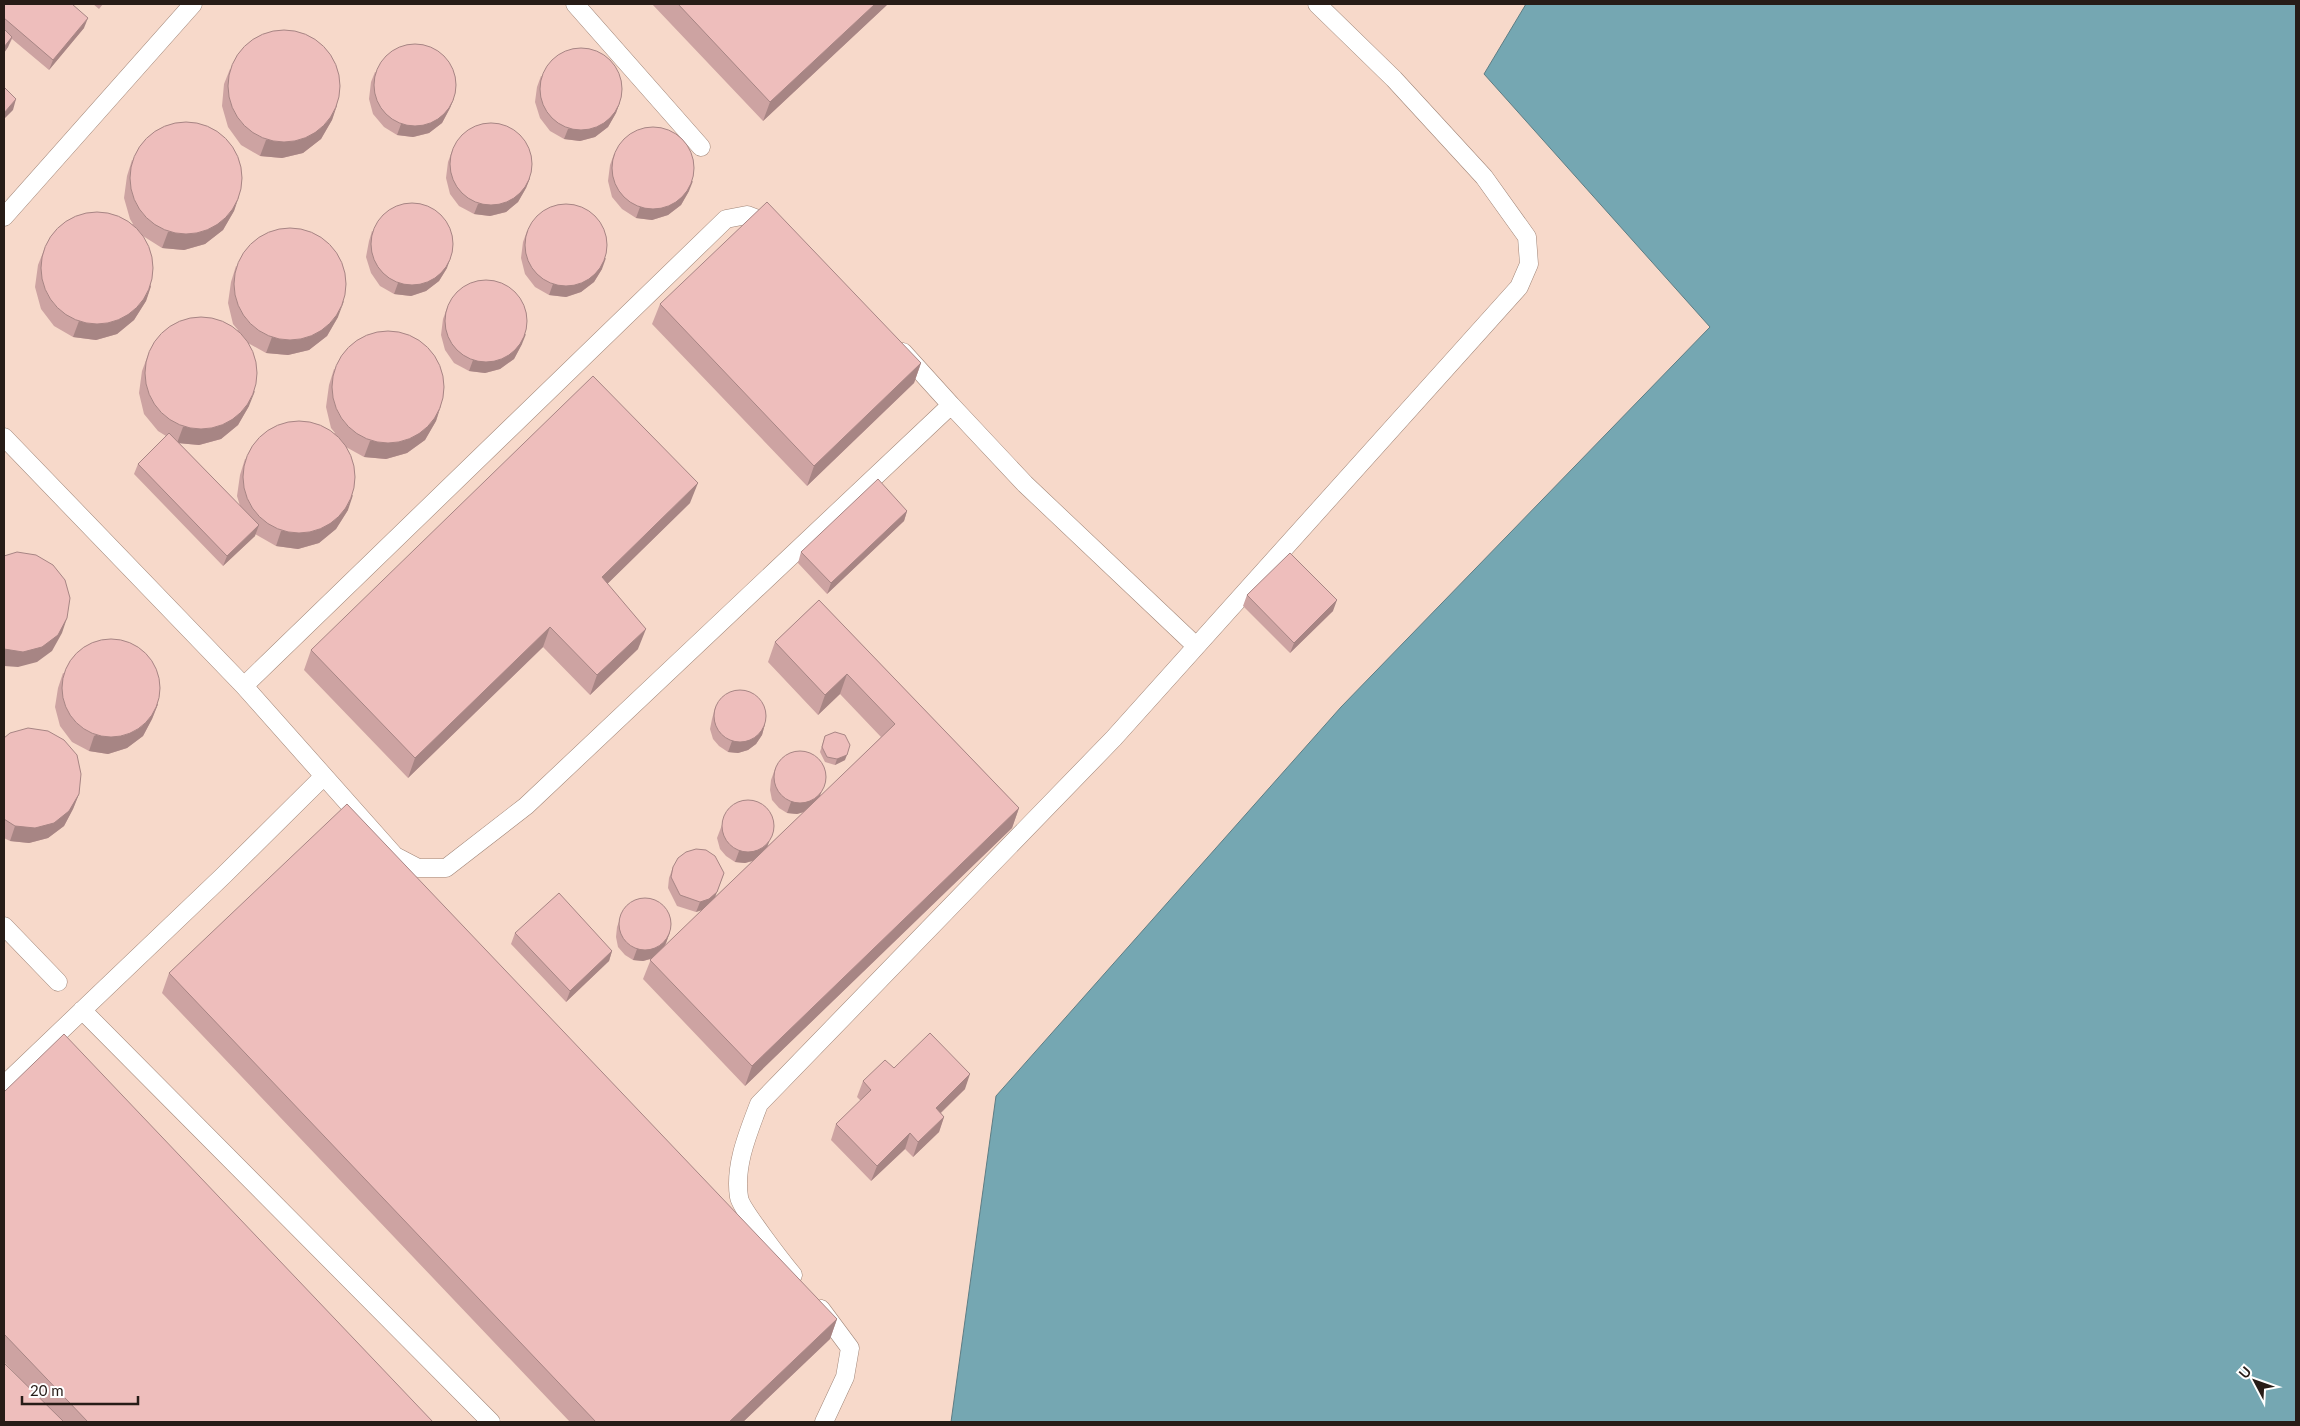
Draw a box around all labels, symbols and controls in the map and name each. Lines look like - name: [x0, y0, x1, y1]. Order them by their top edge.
- north arrow: [2230, 1356, 2280, 1406]
- text: U: [2235, 1363, 2255, 1382]
- scale bar: [22, 1374, 139, 1406]
- text: 20 m: [30, 1381, 64, 1399]

